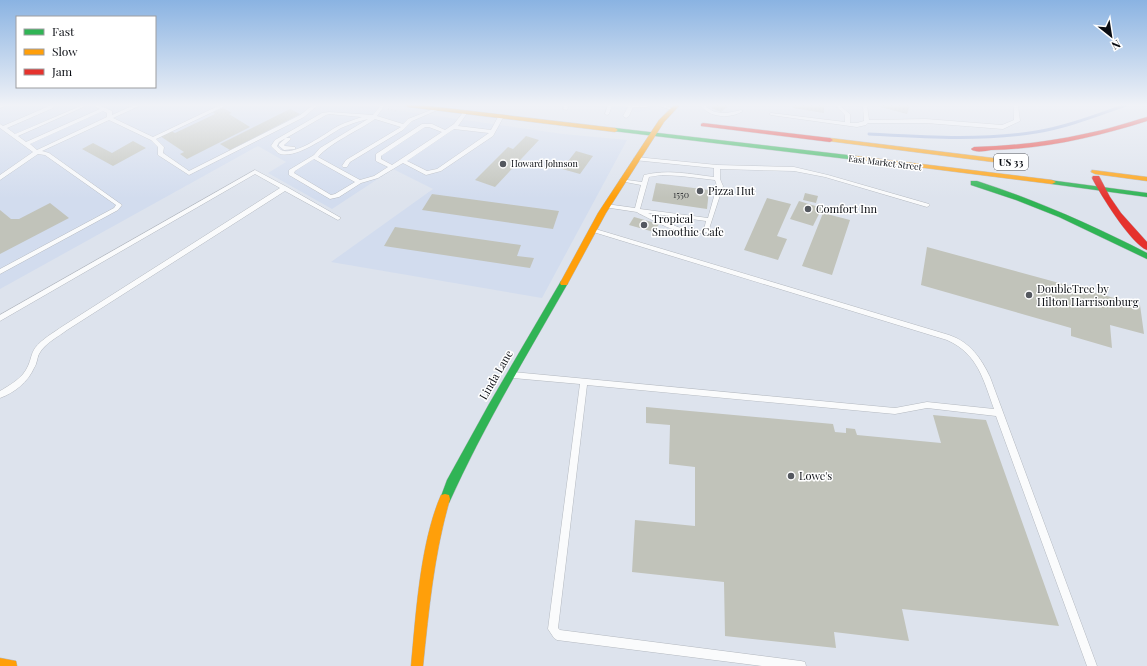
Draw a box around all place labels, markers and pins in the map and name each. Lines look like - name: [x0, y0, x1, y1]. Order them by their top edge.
- place label: Howard Johnson: [511, 157, 578, 169]
- marker: Howard Johnson: [498, 159, 508, 169]
- place label: Pizza Hut: [708, 183, 755, 198]
- marker: Pizza Hut: [695, 186, 705, 196]
- place label: Comfort Inn: [816, 201, 877, 216]
- marker: Comfort Inn: [803, 204, 813, 214]
- place label: Tropical Smoothie Cafe: [652, 211, 724, 239]
- marker: Tropical Smoothie Cafe: [639, 220, 649, 230]
- place label: DoubleTree by Hilton Harrisonburg: [1037, 281, 1139, 309]
- marker: DoubleTree by Hilton Harrisonburg: [1024, 290, 1034, 300]
- place label: Lowe's: [799, 468, 832, 483]
- marker: Lowe's: [786, 471, 796, 481]

